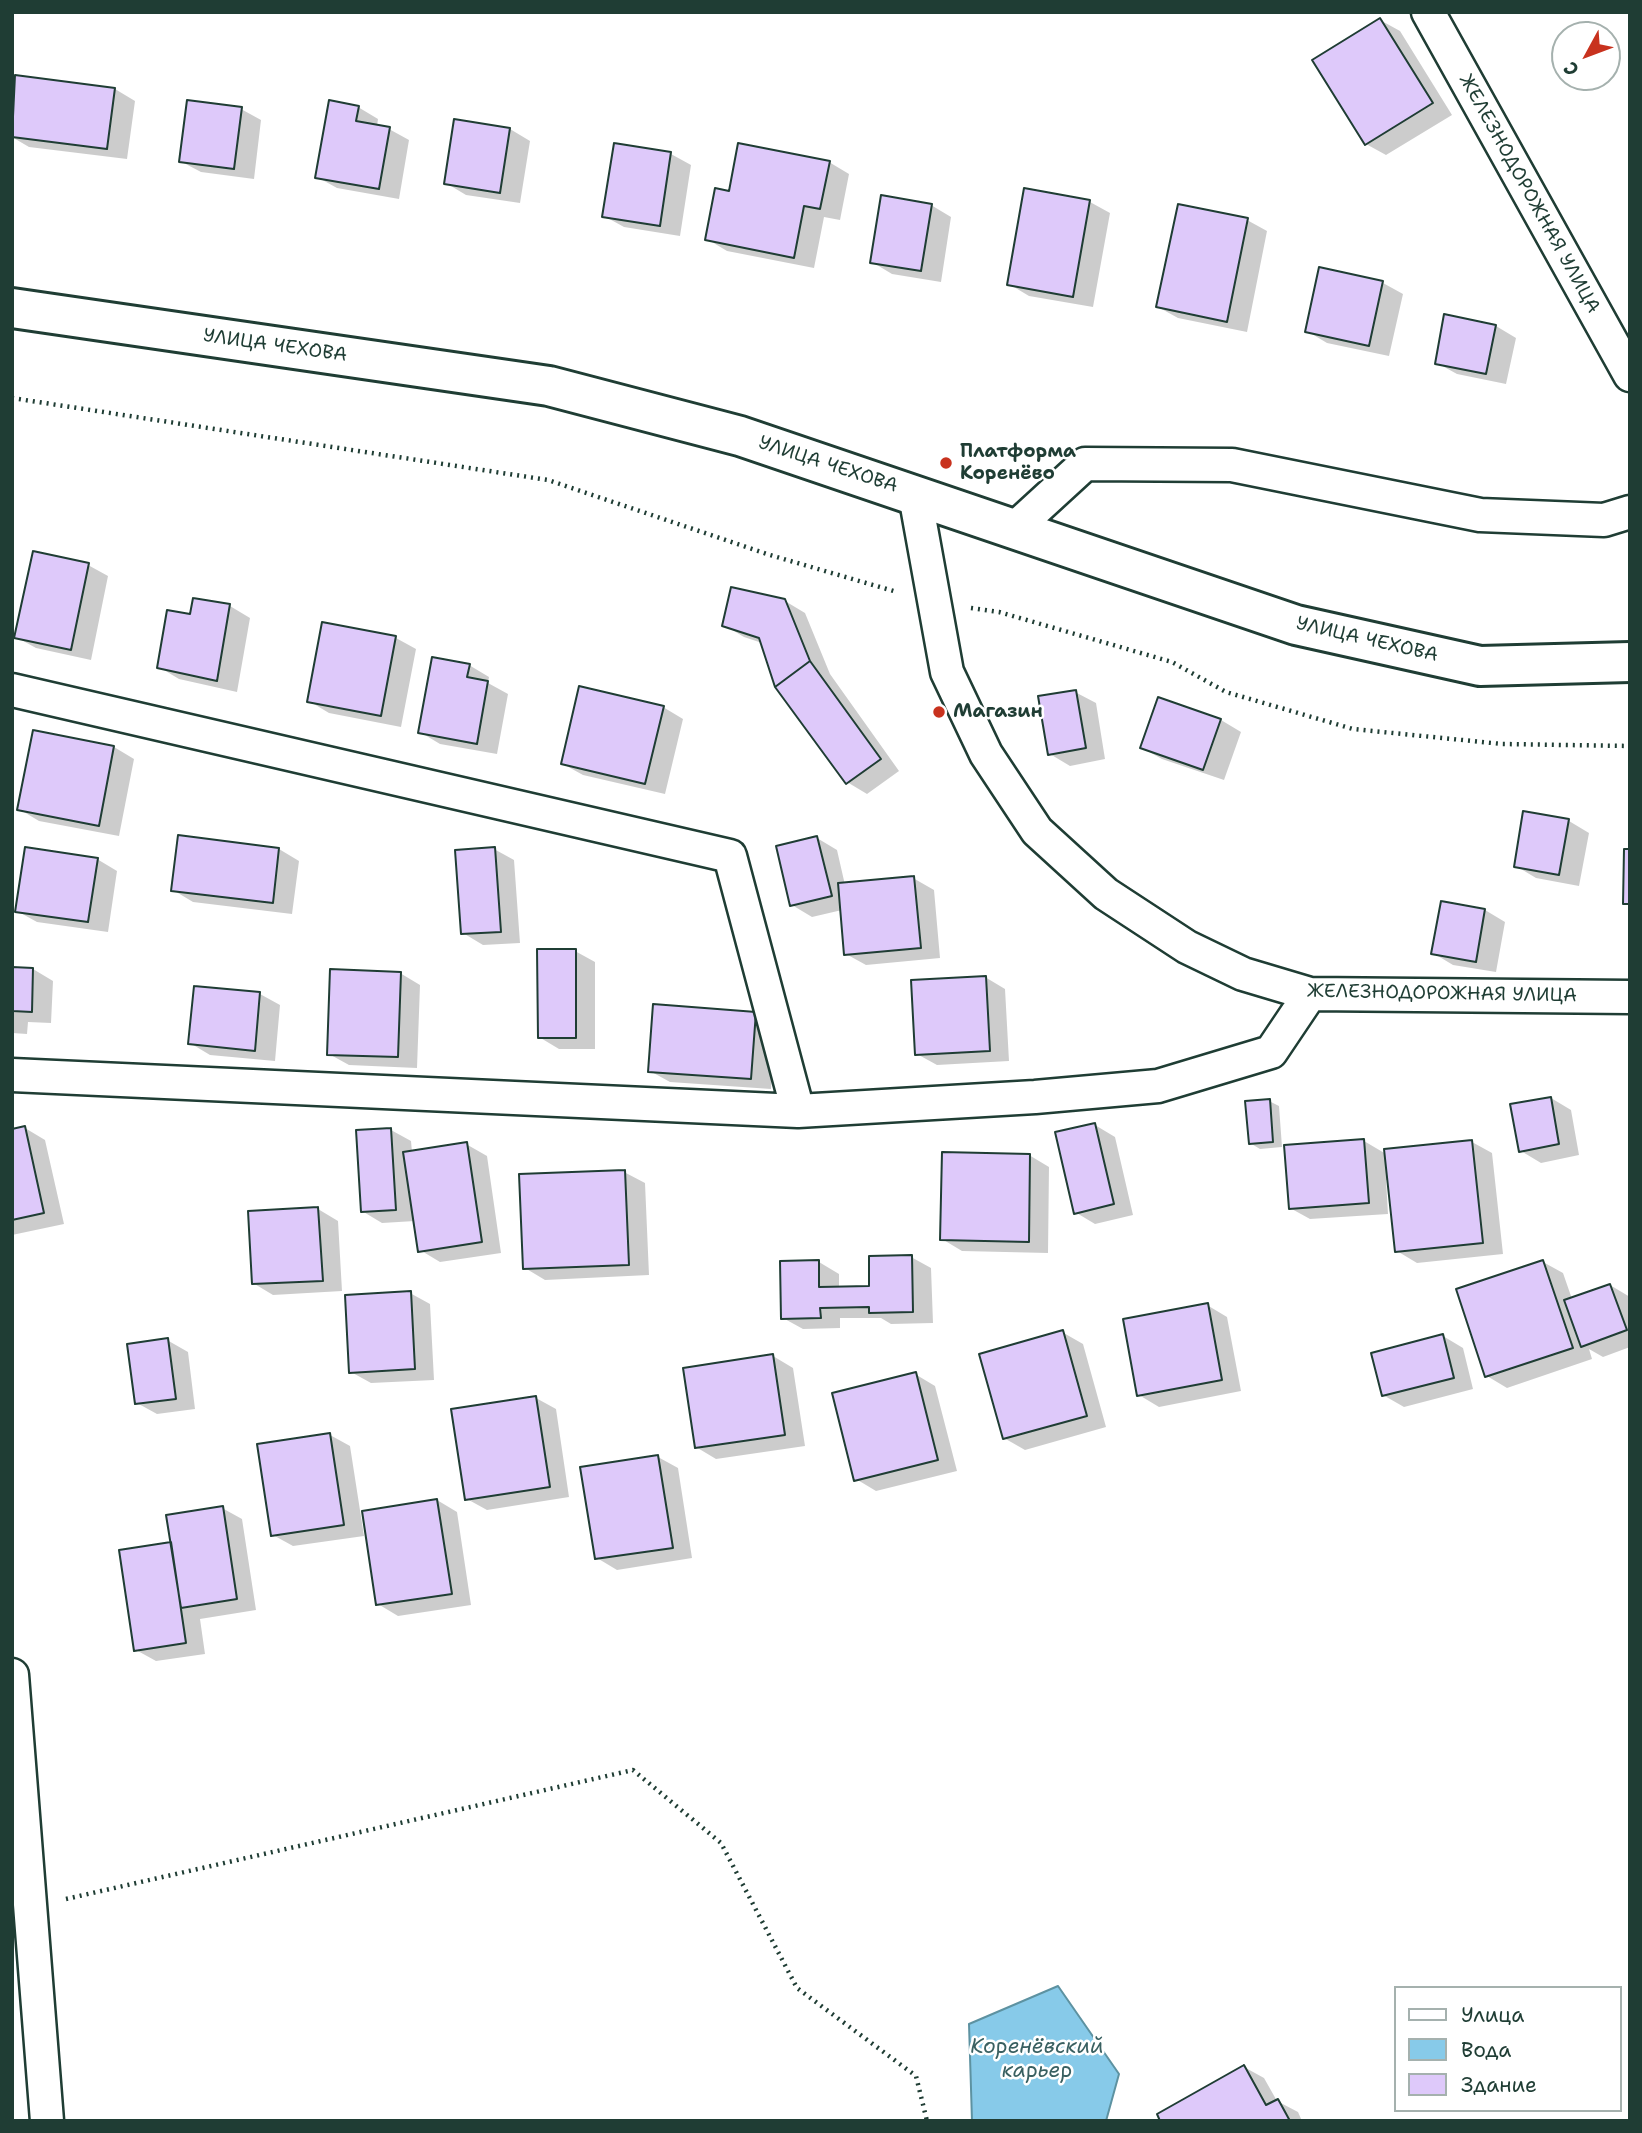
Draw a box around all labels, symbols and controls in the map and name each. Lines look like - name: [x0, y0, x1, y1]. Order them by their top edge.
- north arrow: [1551, 21, 1621, 91]
- text: С: [1558, 56, 1585, 81]
- street label: ЖЕЛЕЗНОДОРОЖНАЯ УЛИЦА: [1454, 71, 1604, 317]
- street label: УЛИЦА ЧЕХОВА: [202, 325, 348, 367]
- street label: УЛИЦА ЧЕХОВА: [756, 432, 900, 498]
- place label: Платформа Коренёво: [960, 441, 1076, 485]
- marker: Платформа Коренёво: [938, 455, 954, 471]
- street label: УЛИЦА ЧЕХОВА: [1294, 613, 1440, 667]
- place label: Магазин: [953, 701, 1043, 723]
- marker: Магазин: [931, 704, 947, 720]
- street label: ЖЕЛЕЗНОДОРОЖНАЯ УЛИЦА: [1307, 980, 1577, 1008]
- legend: [1394, 1986, 1621, 2112]
- text: Улица: [1461, 2001, 1524, 2029]
- water label: Коренёвский карьер: [970, 2035, 1104, 2085]
- text: Вода: [1461, 2036, 1511, 2064]
- text: Здание: [1461, 2071, 1537, 2099]

